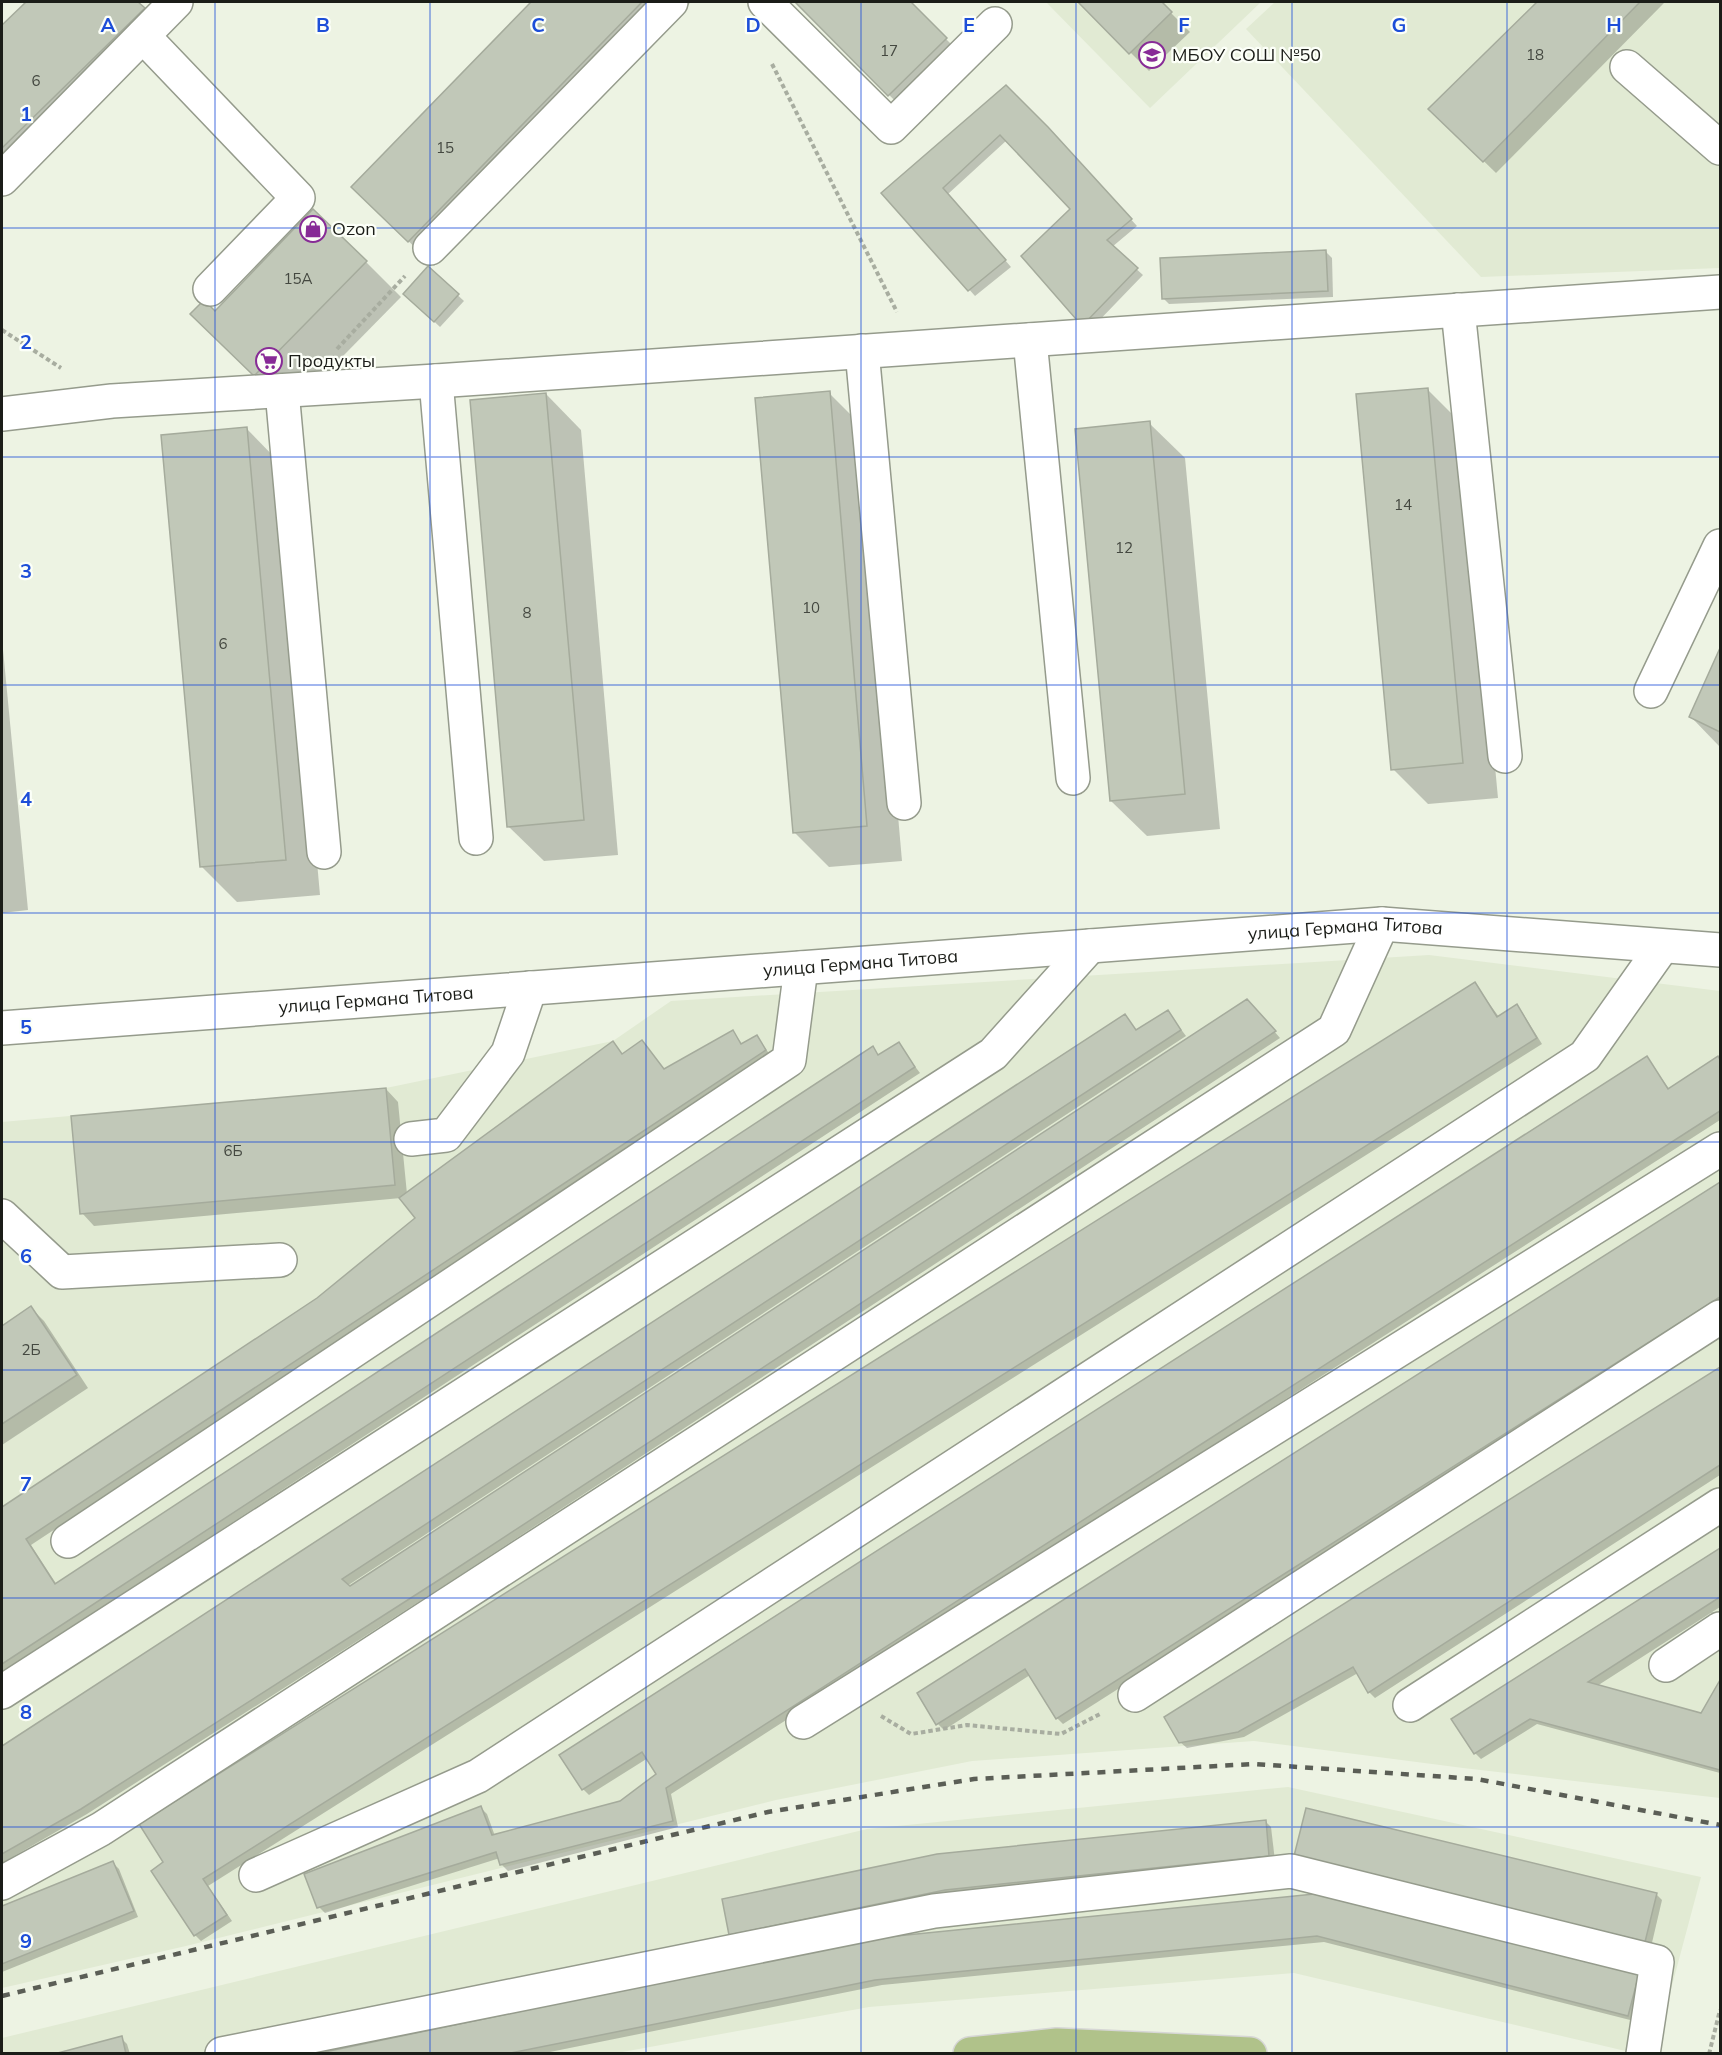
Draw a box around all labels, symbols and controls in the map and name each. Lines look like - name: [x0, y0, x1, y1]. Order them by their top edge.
- text: A: [101, 12, 116, 37]
- text: B: [316, 12, 330, 37]
- text: C: [531, 12, 545, 37]
- text: D: [745, 12, 761, 37]
- text: E: [963, 12, 975, 37]
- text: F: [1178, 12, 1190, 37]
- text: G: [1392, 12, 1406, 37]
- text: H: [1606, 12, 1622, 37]
- school or university icon: МБОУ СОШ №50: [1137, 40, 1167, 70]
- house number: 17: [880, 41, 898, 60]
- place label: МБОУ СОШ №50: [1172, 43, 1321, 66]
- house number: 18: [1526, 45, 1544, 64]
- house number: 6: [31, 71, 41, 90]
- text: 1: [20, 101, 32, 126]
- house number: 15: [436, 138, 454, 157]
- shop icon: Ozon: [298, 214, 328, 244]
- place label: Ozon: [332, 217, 376, 240]
- house number: 15А: [283, 269, 313, 288]
- text: 2: [20, 329, 32, 354]
- supermarket icon: Продукты: [254, 346, 284, 376]
- place label: Продукты: [288, 349, 375, 372]
- house number: 14: [1394, 495, 1412, 514]
- house number: 12: [1115, 538, 1133, 557]
- text: 3: [20, 558, 32, 583]
- house number: 10: [802, 598, 820, 617]
- house number: 8: [522, 603, 532, 622]
- house number: 6: [218, 634, 228, 653]
- text: 4: [20, 786, 32, 811]
- street label: улица Германа Титова: [1247, 912, 1444, 945]
- street label: улица Германа Титова: [762, 944, 959, 982]
- street label: улица Германа Титова: [278, 981, 474, 1018]
- text: 5: [20, 1014, 32, 1039]
- house number: 6Б: [223, 1141, 243, 1160]
- text: 6: [20, 1243, 32, 1268]
- house number: 2Б: [21, 1340, 41, 1359]
- text: 7: [20, 1471, 32, 1496]
- text: 8: [20, 1699, 32, 1724]
- text: 9: [20, 1928, 32, 1953]

